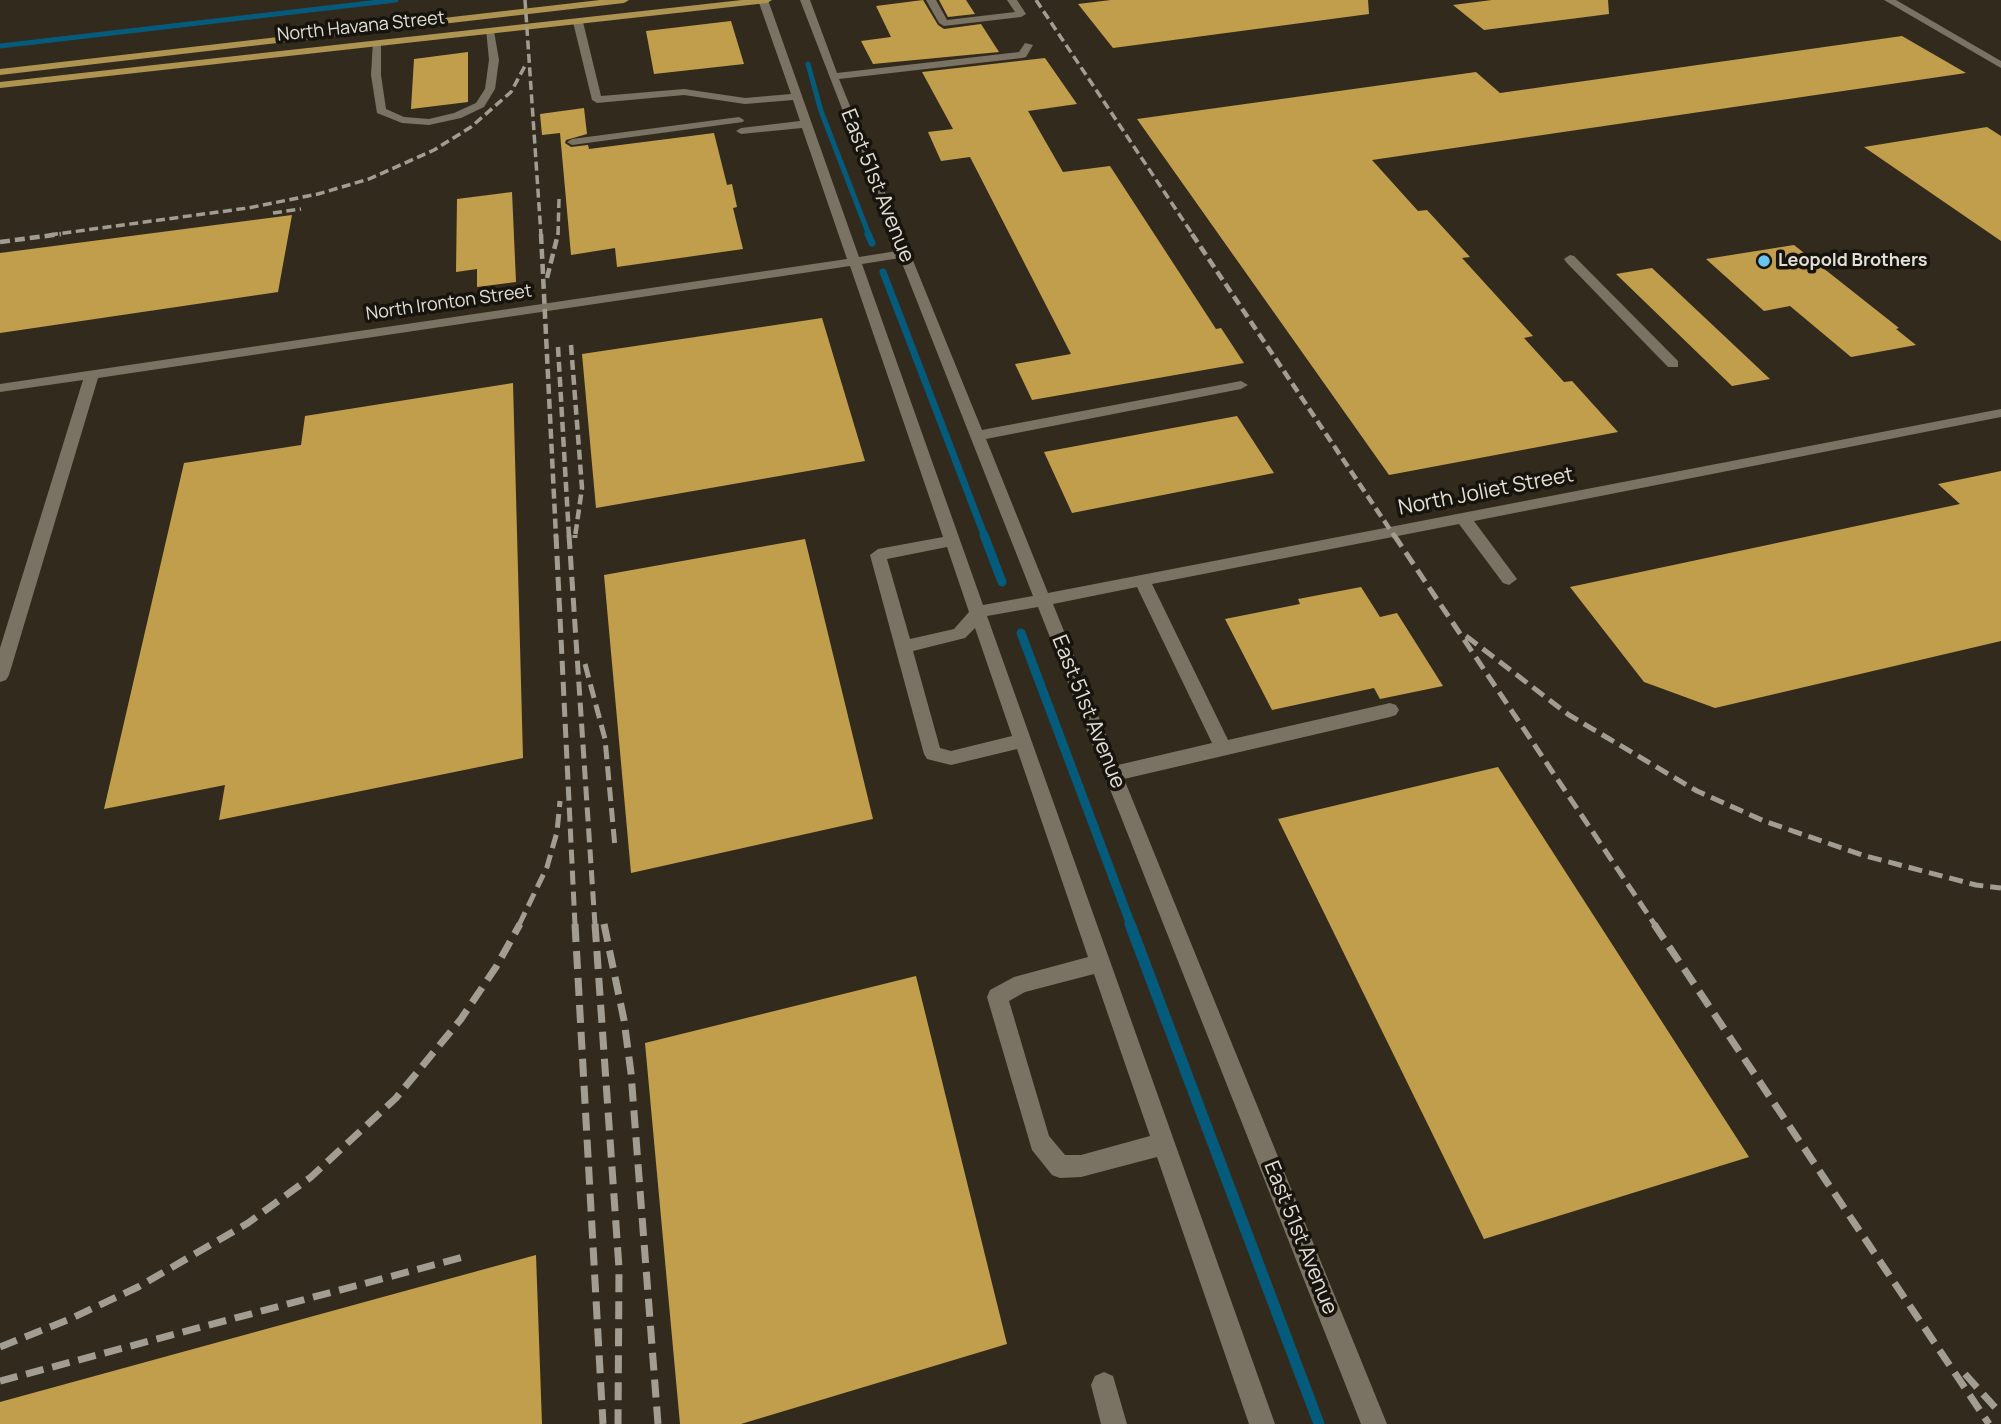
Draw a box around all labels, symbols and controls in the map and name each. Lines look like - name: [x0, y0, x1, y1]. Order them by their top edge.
- street label: North Havana Street: [276, 7, 446, 47]
- street label: East 51st Avenue: [835, 106, 919, 266]
- place label: Leopold Brothers: [1778, 250, 1927, 272]
- marker: Leopold Brothers: [1756, 253, 1772, 269]
- street label: North Ironton Street: [365, 281, 533, 325]
- street label: North Joliet Street: [1396, 463, 1576, 521]
- street label: East 51st Avenue: [1046, 632, 1130, 792]
- street label: East 51st Avenue: [1258, 1158, 1342, 1318]

